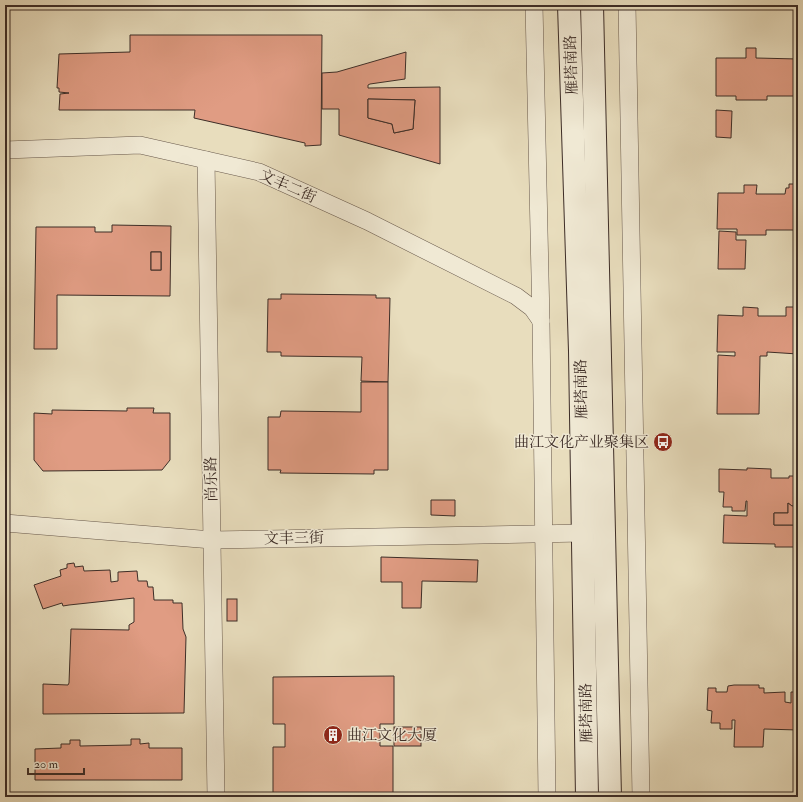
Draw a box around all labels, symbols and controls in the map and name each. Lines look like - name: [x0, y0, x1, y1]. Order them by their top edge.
- street label: 雁塔南路: [561, 35, 582, 95]
- street label: 文丰二街: [257, 166, 319, 207]
- street label: 雁塔南路: [571, 359, 592, 419]
- bus stop icon: 曲江文化产业聚集区: [652, 431, 674, 453]
- place label: 曲江文化产业聚集区: [514, 433, 649, 452]
- street label: 尚乐路: [202, 456, 221, 502]
- street label: 文丰三街: [264, 528, 324, 549]
- street label: 雁塔南路: [576, 683, 597, 743]
- building icon: 曲江文化大厦: [322, 724, 344, 746]
- place label: 曲江文化大厦: [347, 726, 437, 745]
- scale bar: [28, 750, 84, 776]
- text: 20 m: [34, 757, 59, 772]

